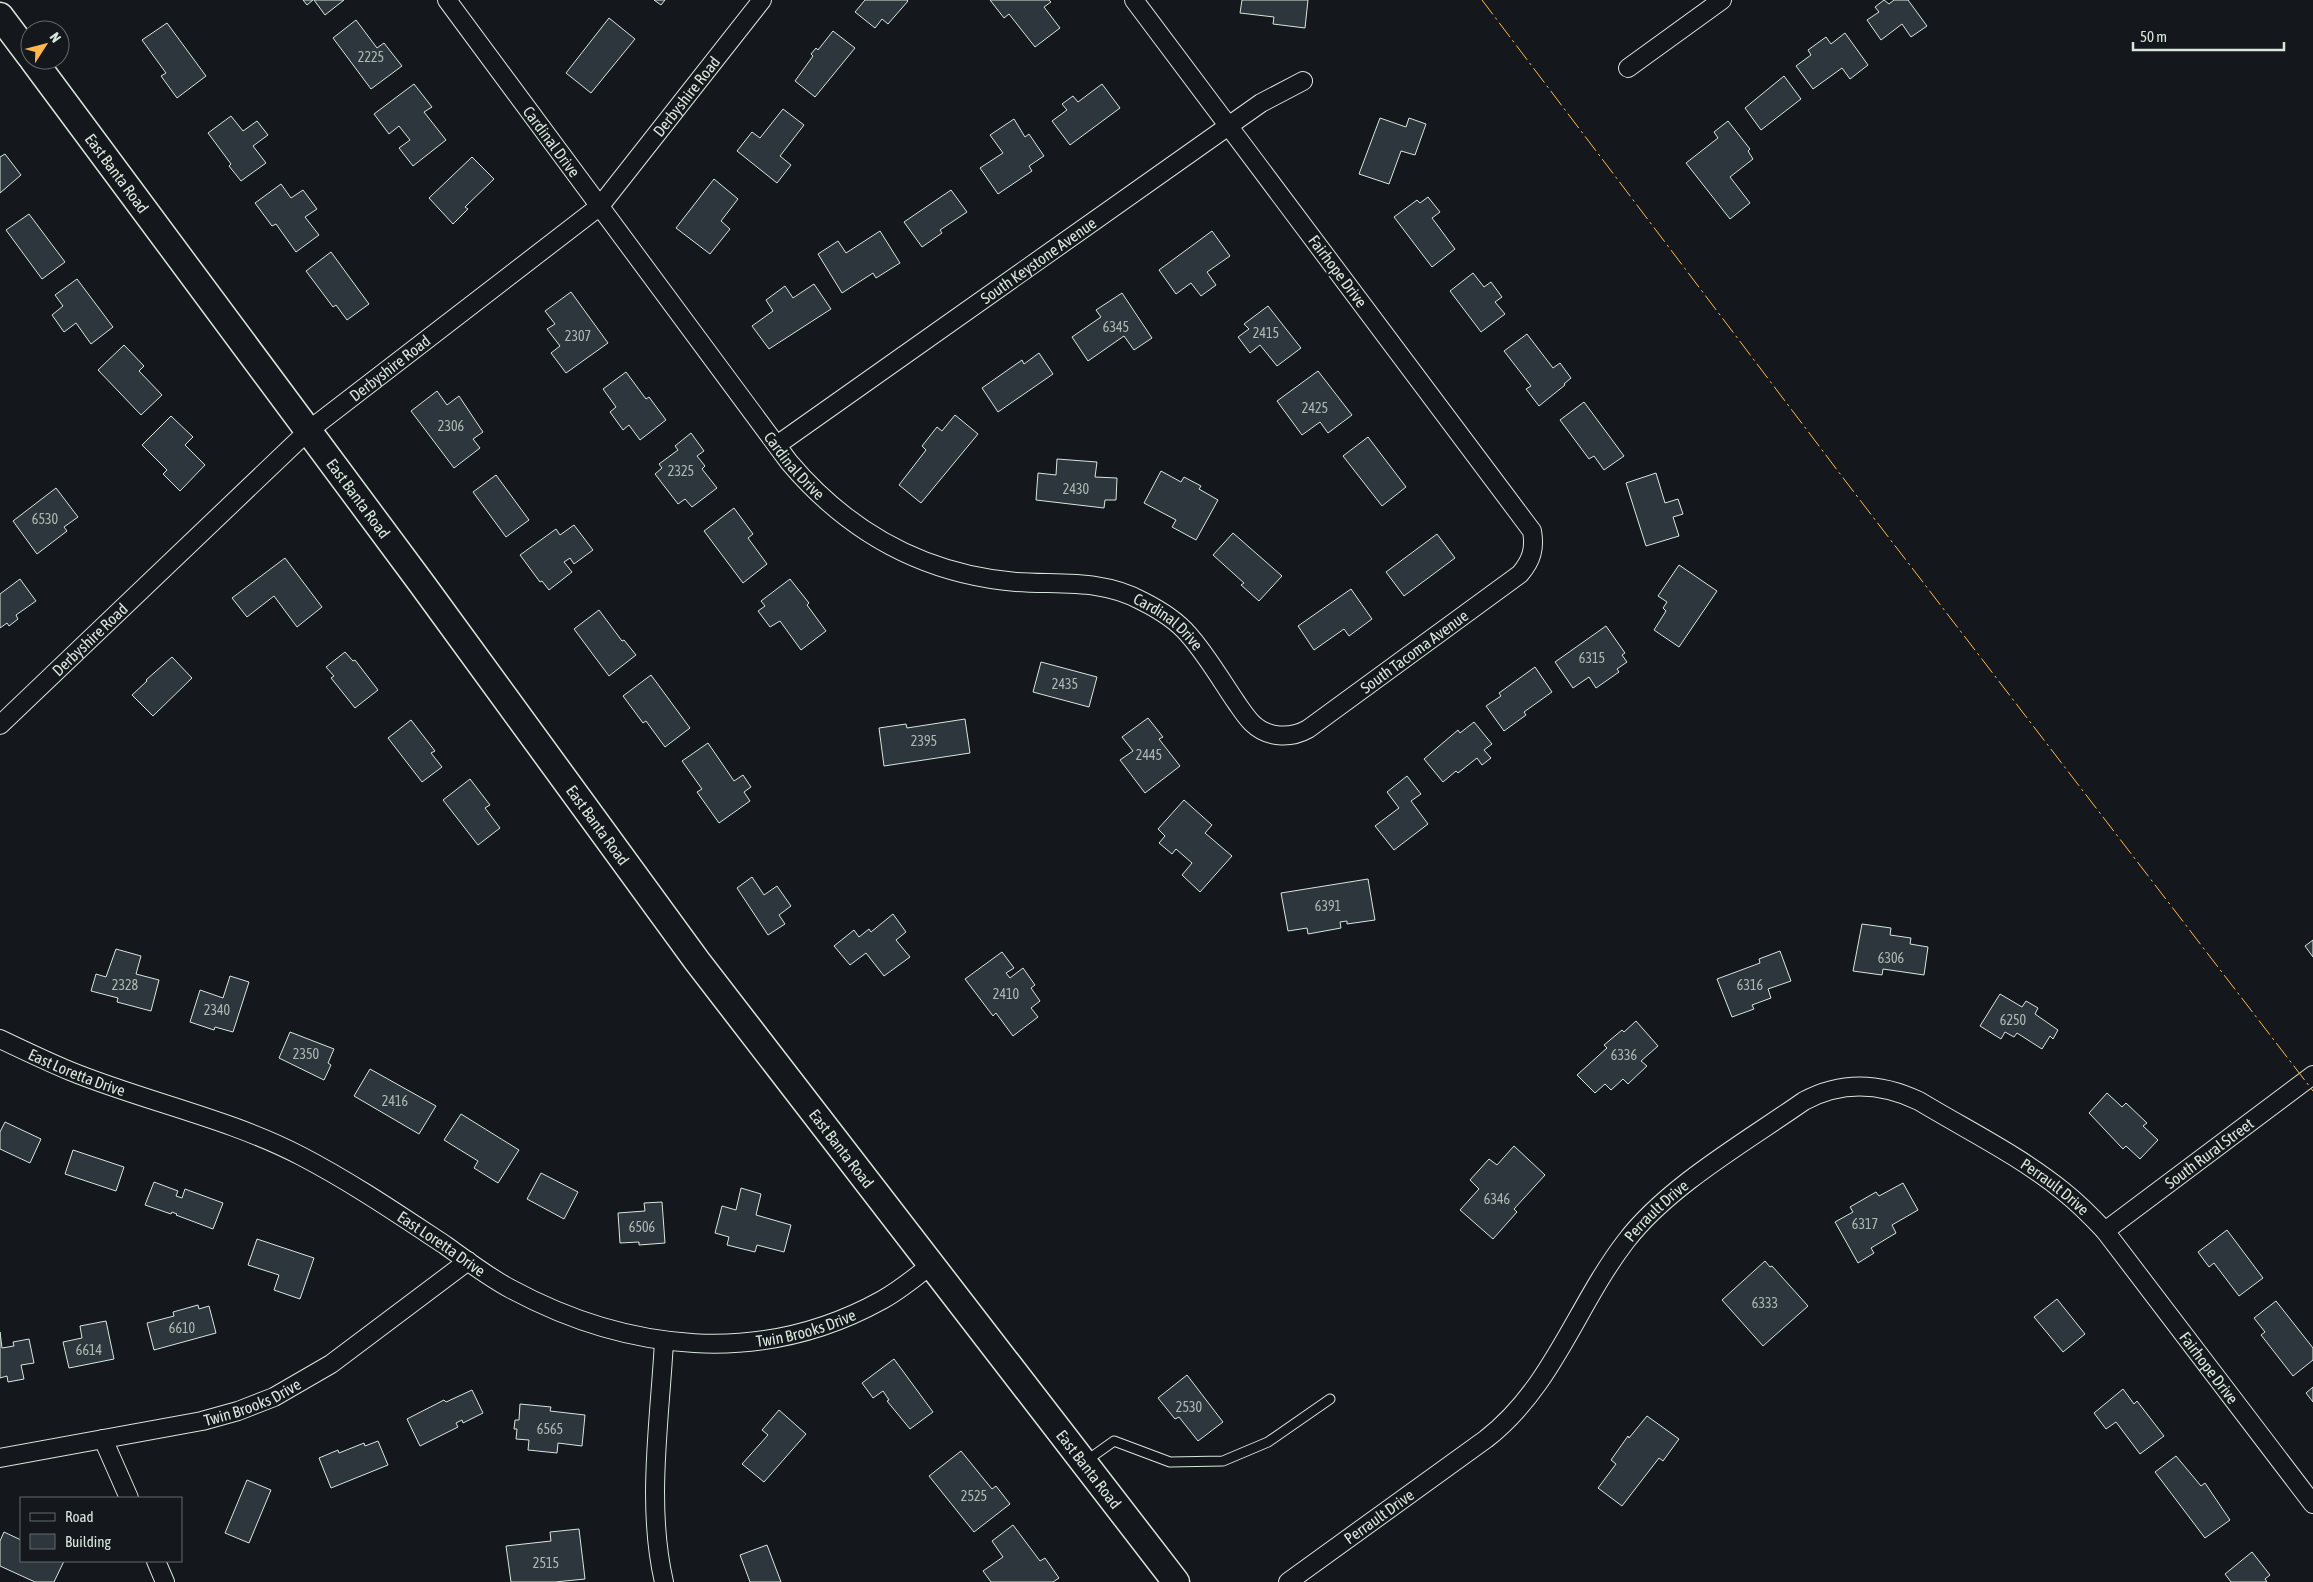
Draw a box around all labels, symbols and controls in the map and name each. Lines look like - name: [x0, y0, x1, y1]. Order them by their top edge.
- north arrow: [20, 20, 70, 70]
- scale bar: [2133, 20, 2284, 52]
- text: 50 m: [2140, 28, 2167, 45]
- text: N: [47, 29, 64, 45]
- house number: 2225: [358, 49, 384, 65]
- street label: Derbyshire Road: [649, 53, 723, 140]
- street label: Cardinal Drive: [520, 103, 584, 180]
- street label: East Banta Road: [82, 130, 152, 216]
- street label: South Keystone Avenue: [977, 213, 1099, 307]
- street label: Fairhope Drive: [1304, 231, 1371, 311]
- house number: 6345: [1103, 319, 1129, 335]
- house number: 2415: [1253, 325, 1279, 341]
- house number: 2307: [565, 328, 591, 344]
- street label: Derbyshire Road: [346, 331, 434, 405]
- house number: 2425: [1302, 400, 1328, 416]
- house number: 2306: [438, 418, 465, 434]
- street label: Cardinal Drive: [761, 428, 828, 503]
- street label: East Banta Road: [323, 455, 394, 542]
- house number: 2325: [668, 463, 694, 479]
- house number: 2430: [1063, 481, 1090, 497]
- house number: 6530: [32, 511, 59, 527]
- street label: Cardinal Drive: [1131, 589, 1207, 654]
- street label: Derbyshire Road: [48, 599, 131, 679]
- street label: South Tacoma Avenue: [1357, 606, 1471, 697]
- house number: 6315: [1579, 650, 1605, 666]
- house number: 2435: [1052, 676, 1078, 692]
- house number: 2395: [911, 733, 937, 749]
- house number: 2445: [1136, 747, 1162, 763]
- street label: East Banta Road: [563, 782, 633, 869]
- house number: 6391: [1315, 898, 1341, 914]
- house number: 6306: [1878, 950, 1905, 966]
- house number: 2328: [112, 977, 139, 993]
- house number: 6316: [1737, 977, 1764, 993]
- house number: 2410: [993, 986, 1020, 1002]
- house number: 2340: [204, 1002, 231, 1018]
- house number: 6250: [2000, 1012, 2027, 1028]
- street label: East Loretta Drive: [26, 1045, 128, 1099]
- house number: 2350: [293, 1046, 320, 1062]
- house number: 6336: [1611, 1047, 1638, 1063]
- house number: 2416: [382, 1093, 409, 1109]
- street label: East Banta Road: [806, 1106, 878, 1191]
- street label: South Rural Street: [2161, 1114, 2257, 1192]
- street label: Perrault Drive: [2018, 1154, 2093, 1218]
- street label: Perrault Drive: [1620, 1176, 1691, 1245]
- house number: 6346: [1484, 1191, 1511, 1207]
- street label: East Loretta Drive: [394, 1207, 489, 1280]
- house number: 6317: [1852, 1216, 1878, 1232]
- house number: 6506: [629, 1219, 656, 1235]
- house number: 6333: [1752, 1295, 1778, 1311]
- street label: Twin Brooks Drive: [755, 1305, 858, 1350]
- house number: 6610: [169, 1320, 196, 1336]
- street label: Fairhope Drive: [2176, 1328, 2242, 1407]
- house number: 6614: [76, 1342, 103, 1358]
- street label: Twin Brooks Drive: [202, 1375, 304, 1429]
- house number: 2530: [1176, 1399, 1203, 1415]
- house number: 6565: [537, 1421, 563, 1437]
- street label: East Banta Road: [1053, 1426, 1125, 1512]
- street label: Perrault Drive: [1341, 1485, 1417, 1548]
- house number: 2525: [961, 1488, 987, 1504]
- legend: [20, 1497, 182, 1562]
- text: Road: [65, 1508, 94, 1525]
- text: Building: [65, 1533, 111, 1550]
- house number: 2515: [533, 1555, 559, 1571]

